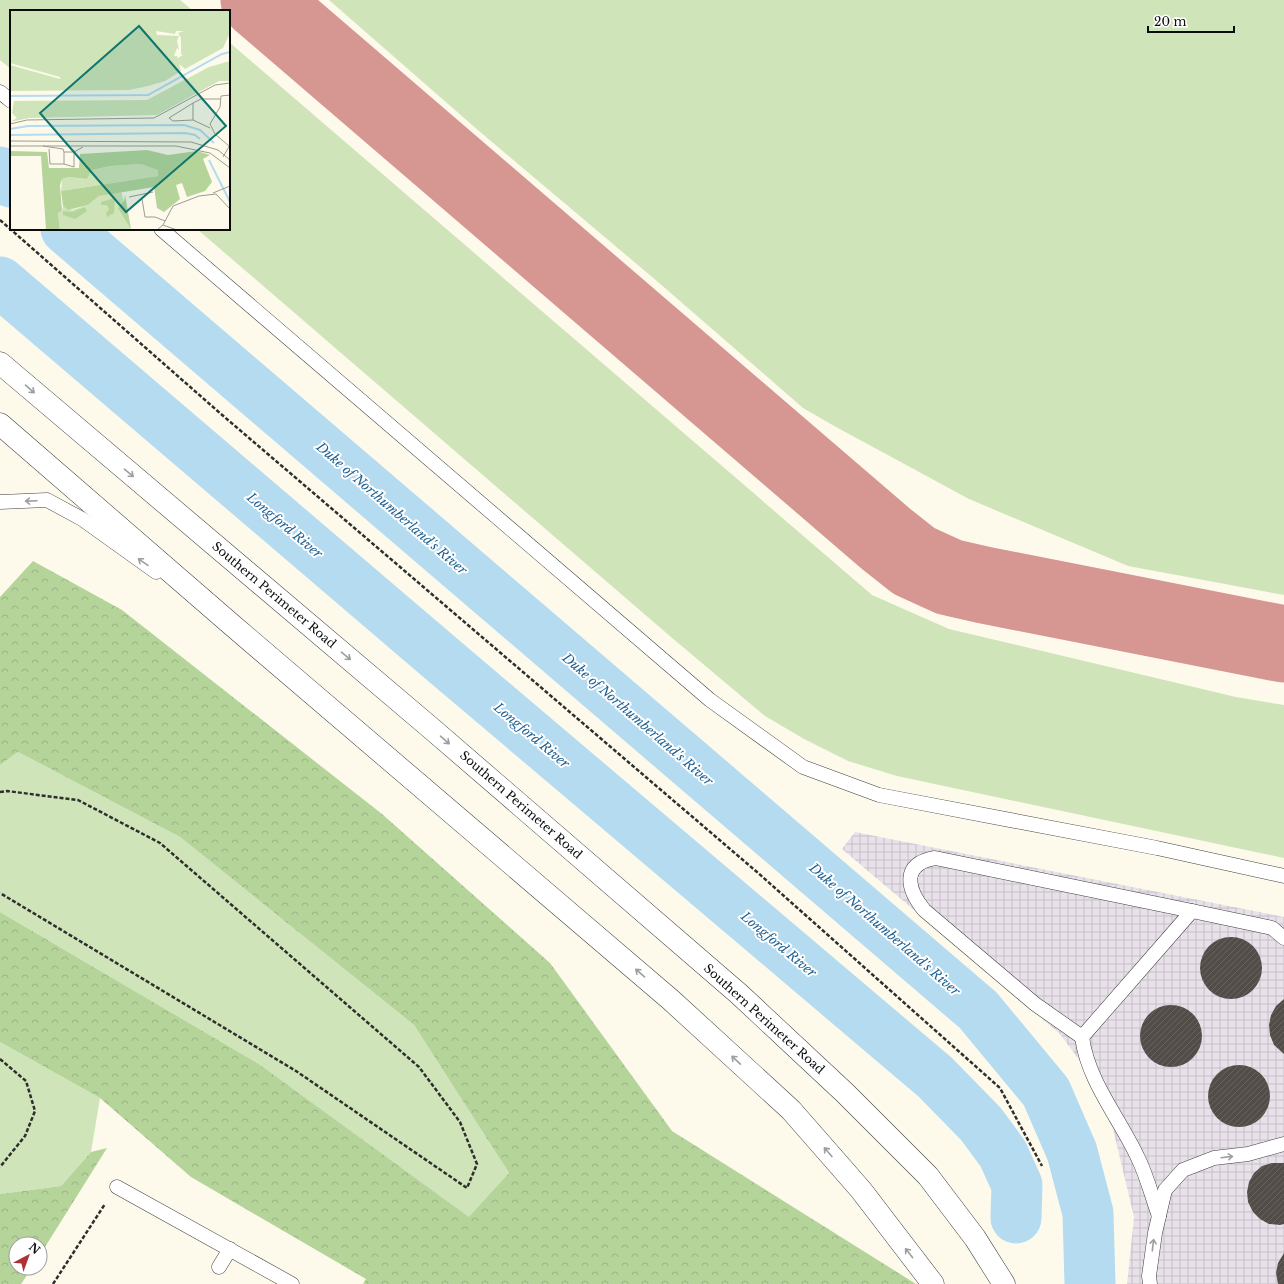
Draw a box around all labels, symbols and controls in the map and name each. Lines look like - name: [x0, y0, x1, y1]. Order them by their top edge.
- scale bar: [1148, 8, 1234, 34]
- inset map: [10, 10, 230, 230]
- text: 20 m: [1154, 14, 1186, 29]
- one-way arrow: [24, 384, 35, 393]
- water label: Duke of Northumberland's River: [312, 438, 471, 579]
- one-way arrow: [124, 468, 134, 477]
- water label: Longford River: [243, 488, 327, 563]
- one-way arrow: [25, 497, 38, 505]
- street label: Southern Perimeter Road: [209, 538, 339, 651]
- one-way arrow: [138, 558, 149, 566]
- water label: Duke of Northumberland's River: [558, 649, 717, 790]
- one-way arrow: [341, 651, 351, 660]
- water label: Longford River: [490, 698, 574, 773]
- one-way arrow: [440, 735, 450, 745]
- street label: Southern Perimeter Road: [457, 747, 586, 862]
- water label: Duke of Northumberland's River: [805, 859, 964, 1000]
- water label: Longford River: [737, 907, 821, 982]
- street label: Southern Perimeter Road: [701, 960, 828, 1077]
- one-way arrow: [634, 968, 645, 977]
- one-way arrow: [731, 1055, 742, 1064]
- one-way arrow: [823, 1147, 832, 1157]
- one-way arrow: [1220, 1153, 1233, 1161]
- north arrow: [8, 1236, 48, 1276]
- one-way arrow: [1149, 1239, 1157, 1252]
- text: N: [26, 1240, 44, 1258]
- one-way arrow: [905, 1248, 914, 1259]

